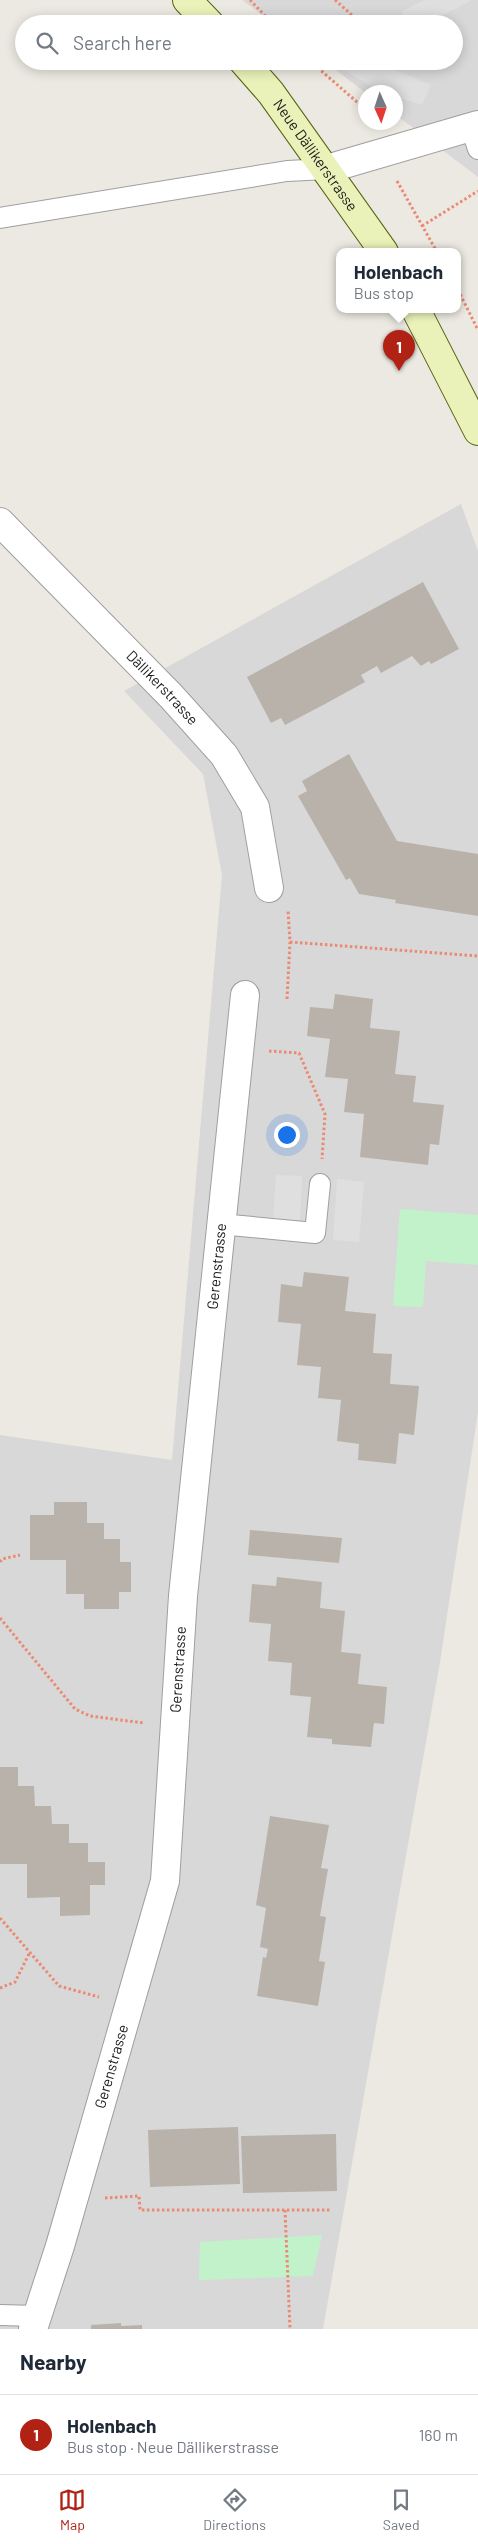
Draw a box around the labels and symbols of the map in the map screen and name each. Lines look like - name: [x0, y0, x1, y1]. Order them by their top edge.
- north arrow: [358, 85, 403, 130]
- street label: Neue Dällikerstrasse: [270, 95, 362, 214]
- pin: 1: [383, 330, 415, 371]
- street label: Dällikerstrasse: [123, 646, 203, 728]
- your location: [274, 1122, 300, 1148]
- street label: Gerenstrasse: [203, 1222, 229, 1310]
- street label: Gerenstrasse: [166, 1626, 189, 1713]
- street label: Gerenstrasse: [90, 2022, 131, 2110]

